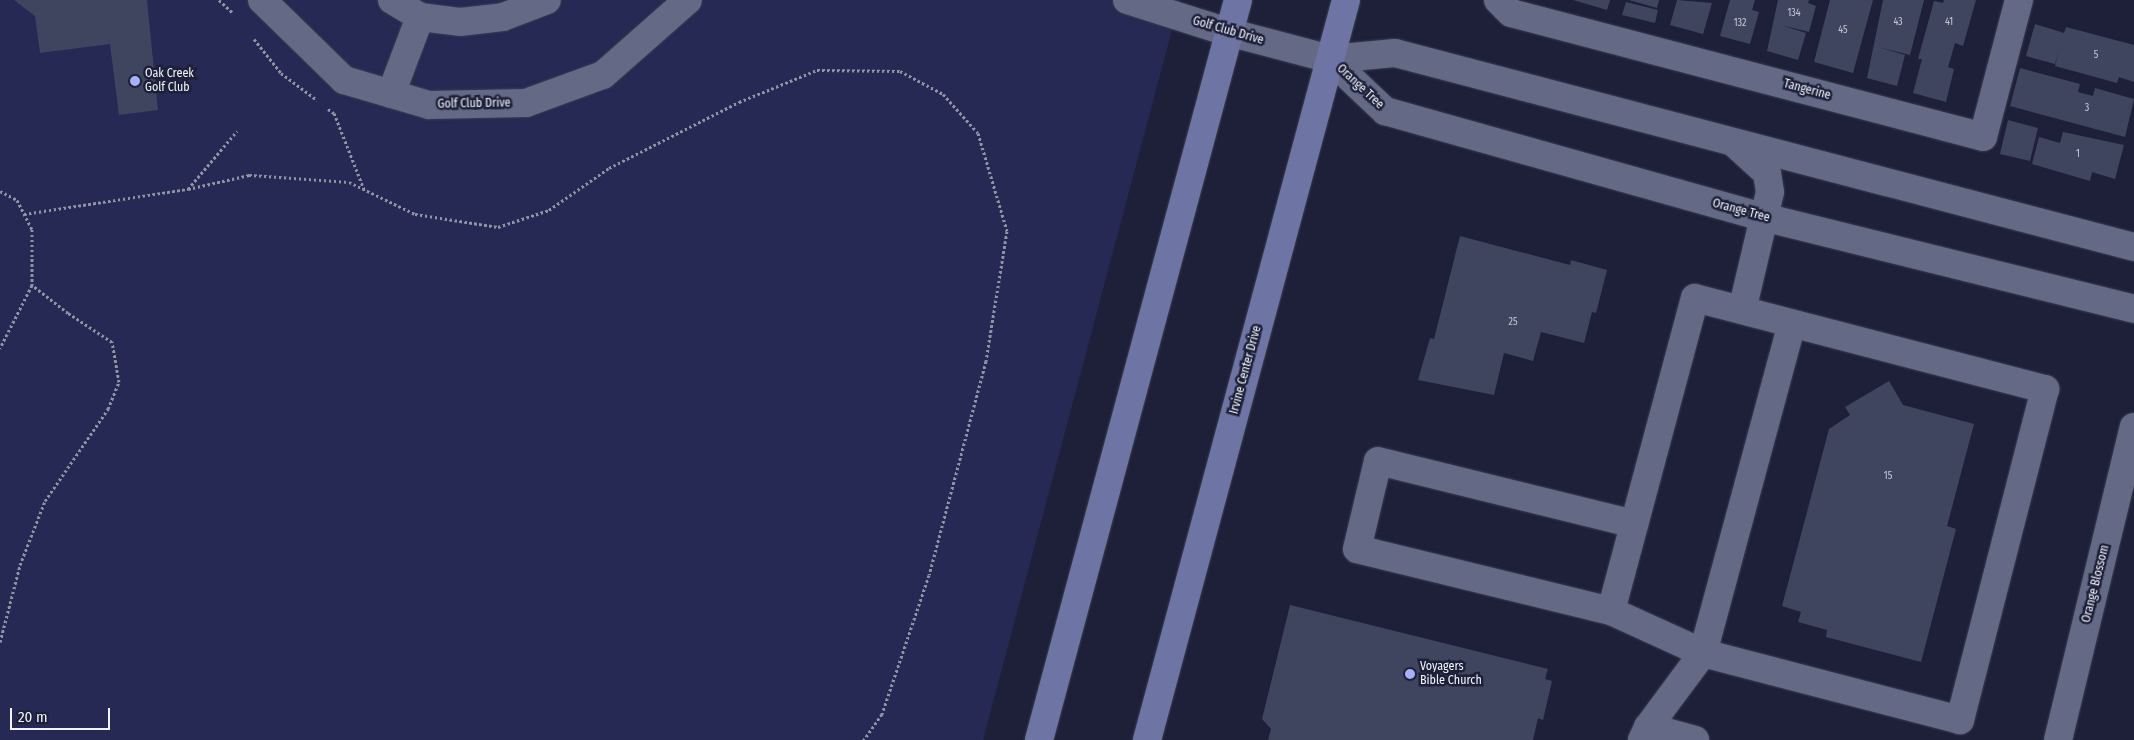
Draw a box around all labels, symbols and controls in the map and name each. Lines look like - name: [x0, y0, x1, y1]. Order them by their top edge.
- house number: 134: [1787, 8, 1801, 20]
- street label: Golf Club Drive: [1191, 14, 1265, 48]
- house number: 43: [1893, 17, 1903, 29]
- house number: 41: [1945, 17, 1953, 29]
- house number: 132: [1734, 18, 1746, 30]
- house number: 45: [1838, 25, 1848, 37]
- house number: 5: [2094, 50, 2098, 62]
- street label: Orange Tree: [1334, 62, 1386, 112]
- place label: Oak Creek Golf Club: [145, 67, 194, 95]
- marker: Oak Creek Golf Club: [129, 75, 141, 87]
- street label: Tangerine: [1782, 77, 1832, 103]
- street label: Golf Club Drive: [437, 96, 511, 112]
- house number: 3: [2085, 103, 2089, 115]
- house number: 1: [2076, 149, 2080, 161]
- street label: Orange Tree: [1711, 196, 1771, 226]
- house number: 25: [1509, 317, 1517, 329]
- street label: Irvine Center Drive: [1227, 324, 1265, 416]
- house number: 15: [1884, 471, 1892, 483]
- street label: Orange Blossom: [2079, 544, 2113, 624]
- place label: Voyagers Bible Church: [1420, 660, 1482, 688]
- marker: Voyagers Bible Church: [1404, 668, 1416, 680]
- scale bar: [12, 698, 112, 730]
- text: 20 m: [18, 708, 48, 726]

